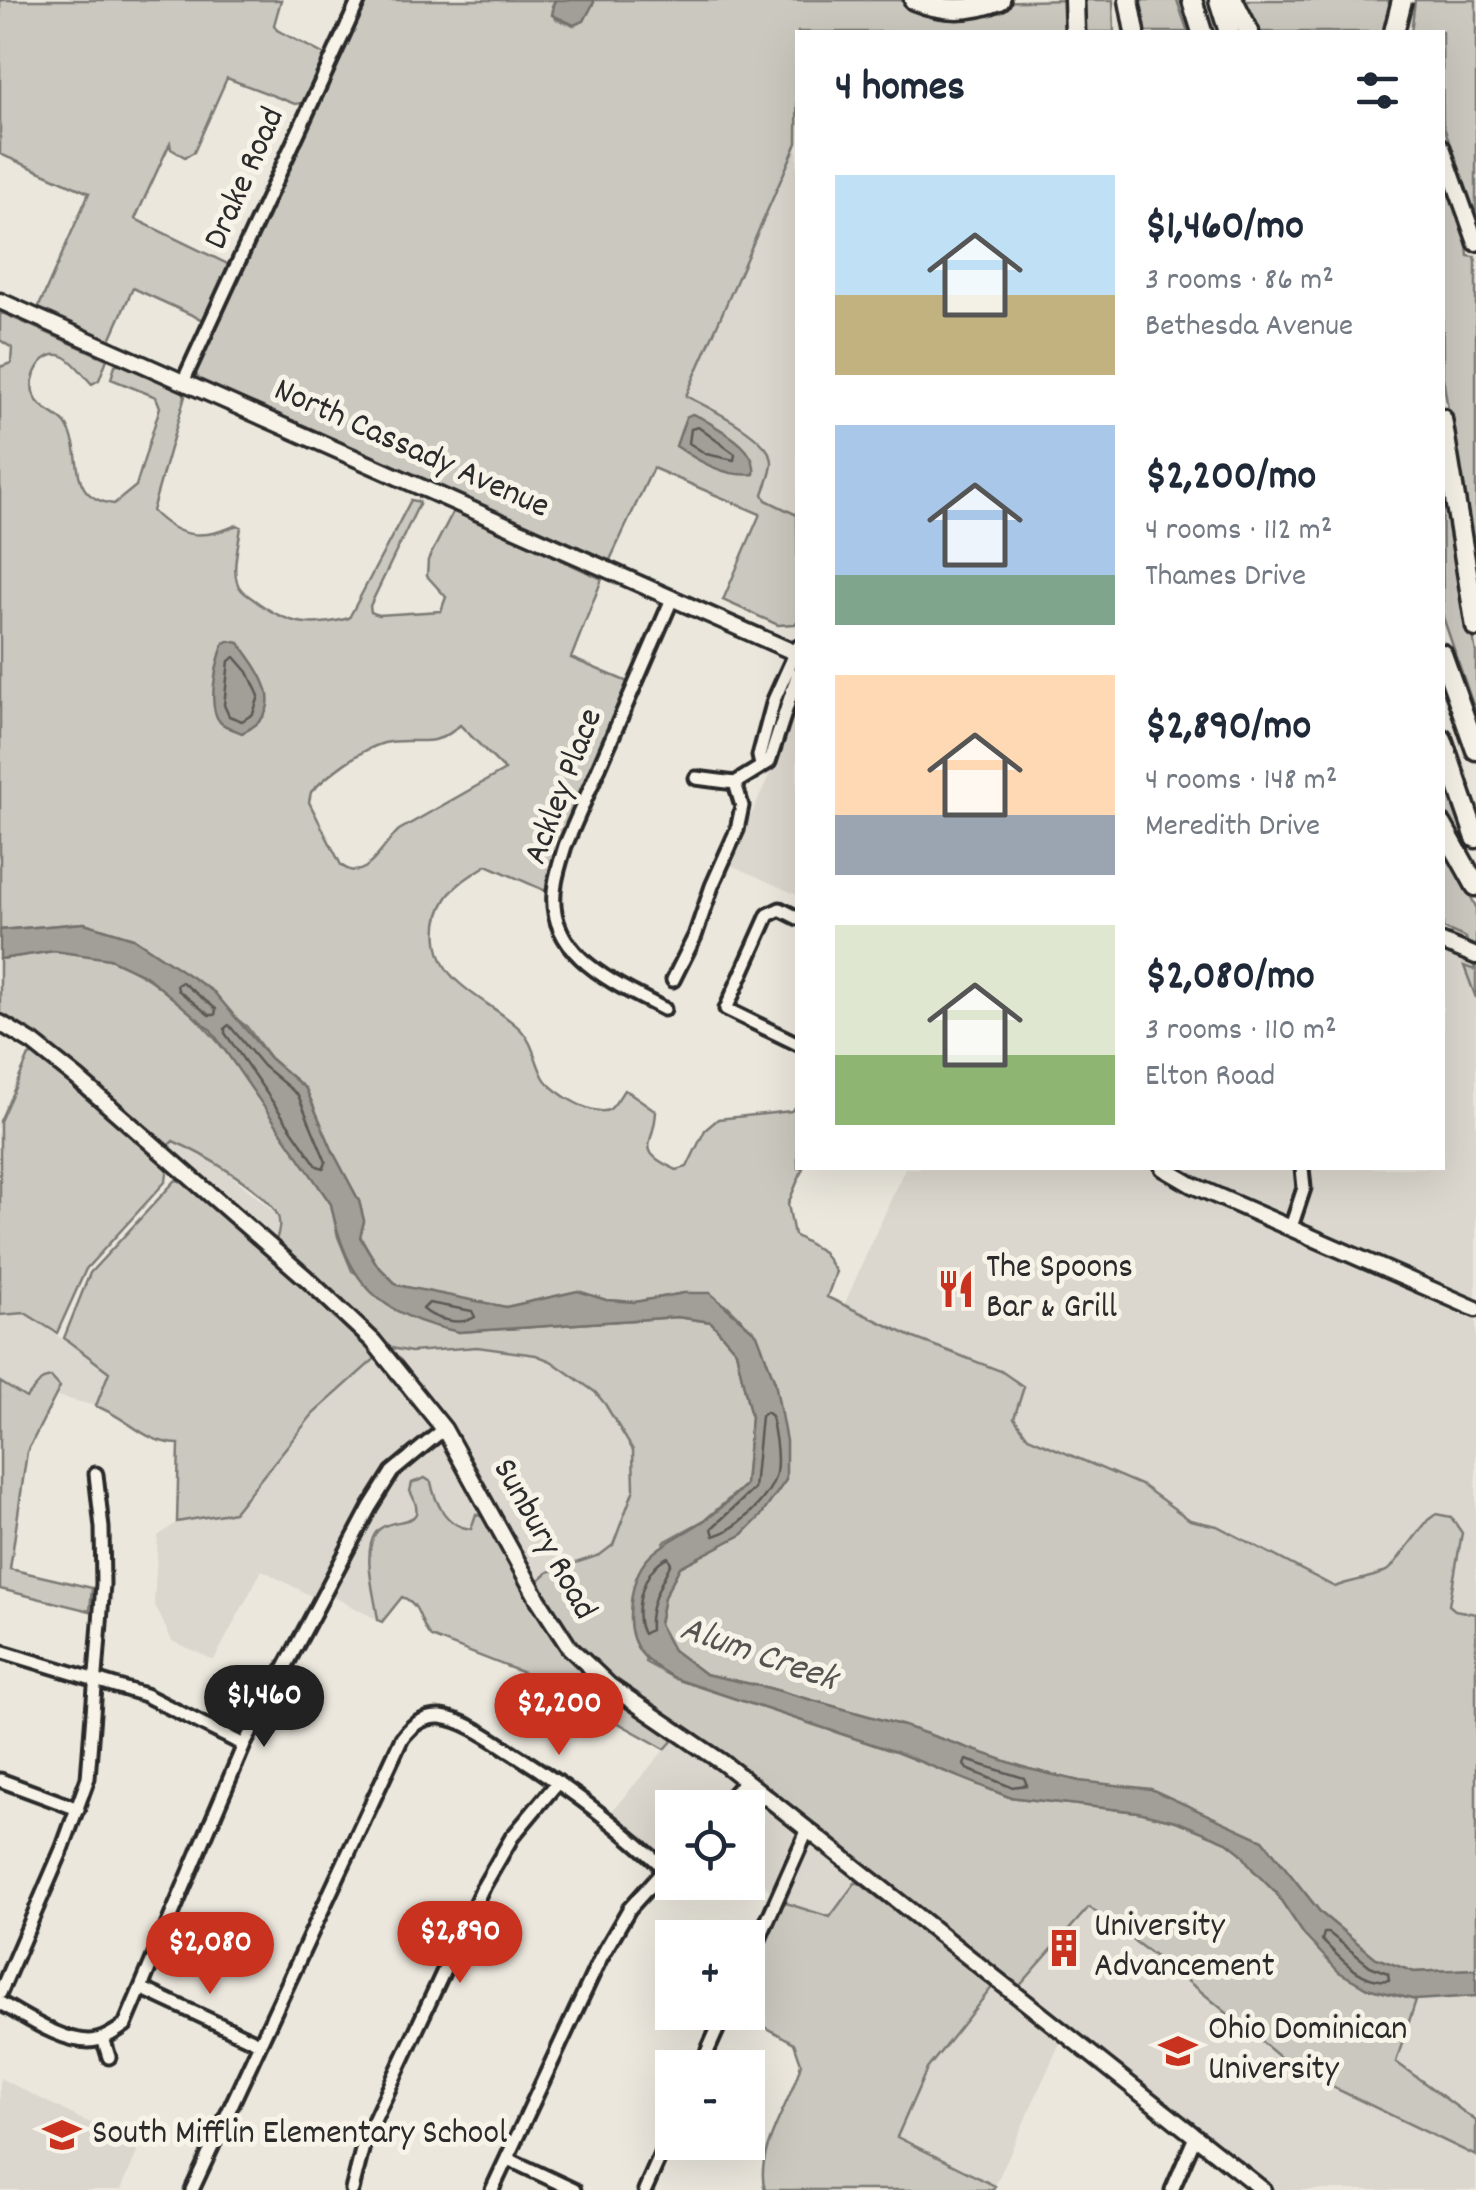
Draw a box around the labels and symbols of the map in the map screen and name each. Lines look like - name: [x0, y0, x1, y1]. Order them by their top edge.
- street label: Drake Road: [193, 100, 299, 258]
- street label: North Cassady Avenue: [265, 367, 557, 533]
- street label: Ackley Place: [512, 702, 618, 872]
- place label: The Spoons Bar & Grill: [986, 1244, 1133, 1334]
- restaurant icon: The Spoons Bar & Grill: [935, 1268, 977, 1310]
- street label: Sunbury Road: [478, 1450, 608, 1630]
- water label: Alum Creek: [672, 1603, 847, 1710]
- pin: $1,460: [183, 1665, 345, 1750]
- pin: $2,200: [478, 1673, 640, 1758]
- pin: $2,890: [379, 1901, 541, 1986]
- place label: University Advancement: [1094, 1903, 1275, 1993]
- pin: $2,080: [129, 1912, 291, 1997]
- building icon: University Advancement: [1043, 1927, 1085, 1969]
- place label: Ohio Dominican University: [1208, 2006, 1407, 2096]
- school or university icon: Ohio Dominican University: [1157, 2030, 1199, 2072]
- place label: South Mifflin Elementary School: [92, 2110, 507, 2160]
- school or university icon: South Mifflin Elementary School: [41, 2114, 83, 2156]

